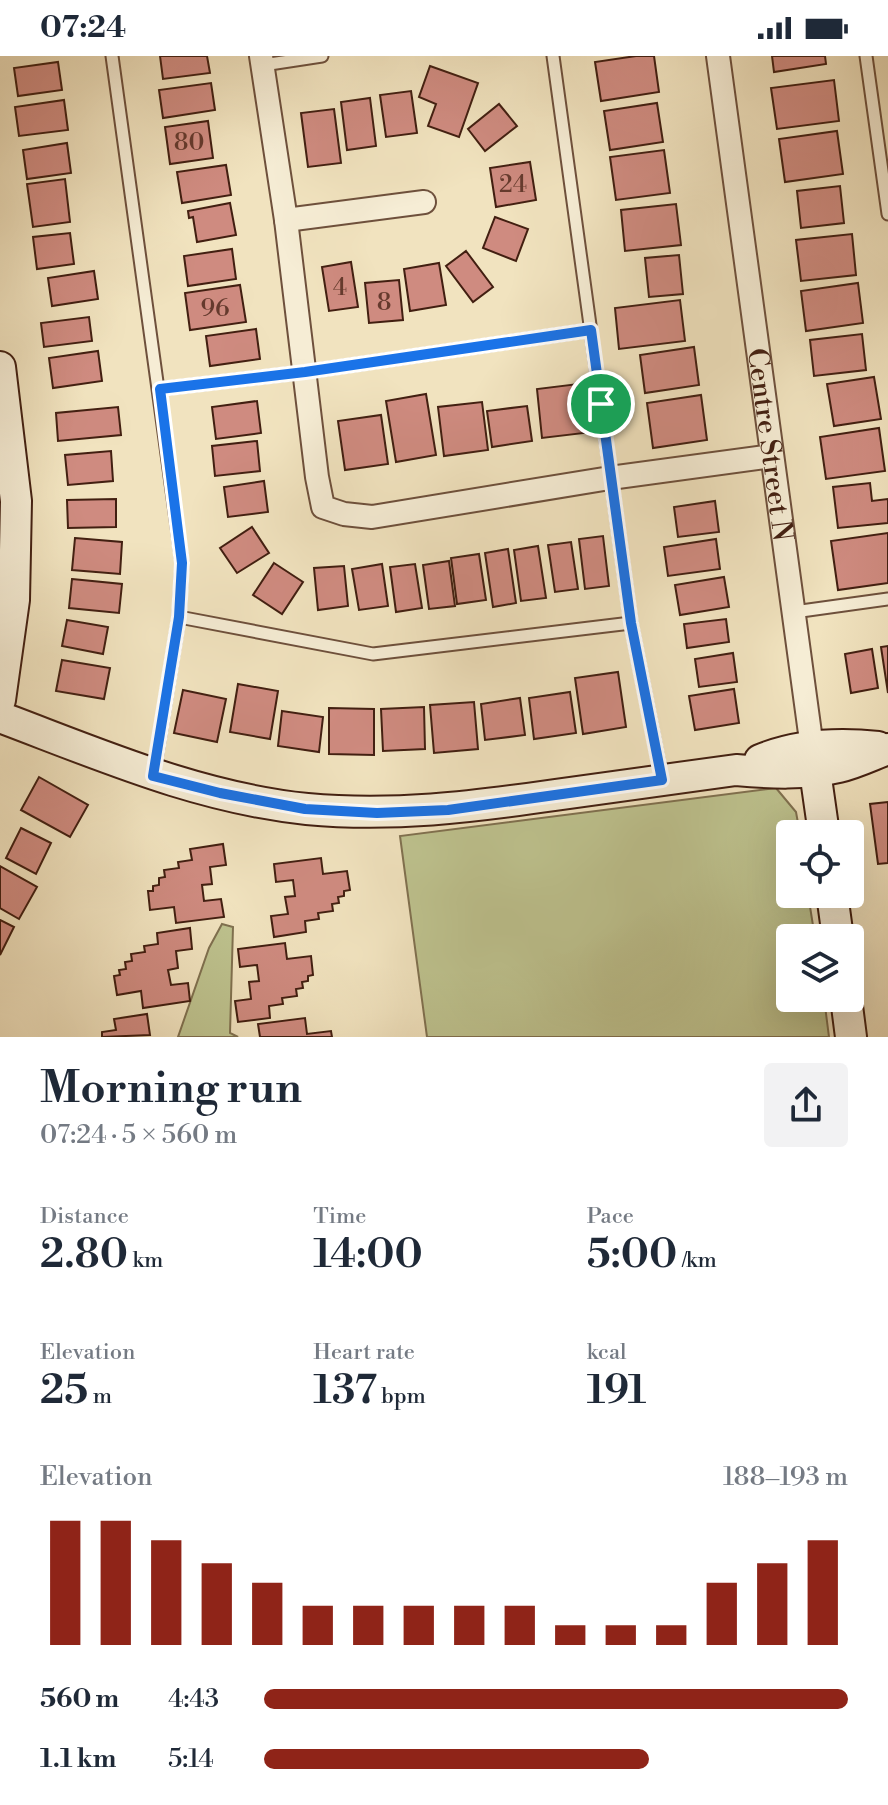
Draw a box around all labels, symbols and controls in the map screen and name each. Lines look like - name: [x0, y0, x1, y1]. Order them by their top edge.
- text: 07:24: [40, 9, 126, 47]
- house number: 80: [174, 128, 204, 158]
- house number: 24: [499, 170, 527, 200]
- house number: 4: [333, 273, 347, 303]
- house number: 8: [377, 288, 391, 318]
- house number: 96: [200, 294, 230, 324]
- street label: Centre Street N: [739, 346, 800, 544]
- pin: [567, 370, 635, 438]
- icon: arrive: [579, 382, 623, 426]
- map controls: [776, 820, 864, 1012]
- button: locate: [776, 820, 864, 908]
- button: layers: [776, 924, 864, 1012]
- text: Morning run: [40, 1061, 302, 1116]
- button: share: [764, 1063, 848, 1147]
- text: 07:24 · 5 × 560 m: [40, 1119, 237, 1151]
- text: Distance: [40, 1203, 129, 1230]
- text: Time: [313, 1203, 366, 1230]
- text: Pace: [587, 1203, 634, 1230]
- text: 2.80: [40, 1230, 128, 1280]
- text: 14:00: [313, 1230, 423, 1280]
- text: 5:00: [587, 1230, 677, 1280]
- text: km: [128, 1247, 163, 1274]
- text: /km: [677, 1247, 717, 1274]
- text: Elevation: [40, 1339, 135, 1366]
- text: Heart rate: [313, 1339, 415, 1366]
- text: kcal: [587, 1339, 627, 1366]
- text: 25: [40, 1366, 88, 1416]
- text: 137: [313, 1366, 377, 1416]
- text: 191: [587, 1366, 646, 1416]
- text: m: [88, 1383, 112, 1410]
- text: bpm: [377, 1383, 426, 1410]
- text: Elevation: [40, 1461, 153, 1493]
- text: 188–193 m: [723, 1461, 848, 1493]
- text: 560 m: [40, 1683, 119, 1715]
- text: 4:43: [168, 1683, 219, 1715]
- text: 1.1 km: [40, 1743, 116, 1775]
- text: 5:14: [168, 1743, 214, 1775]

